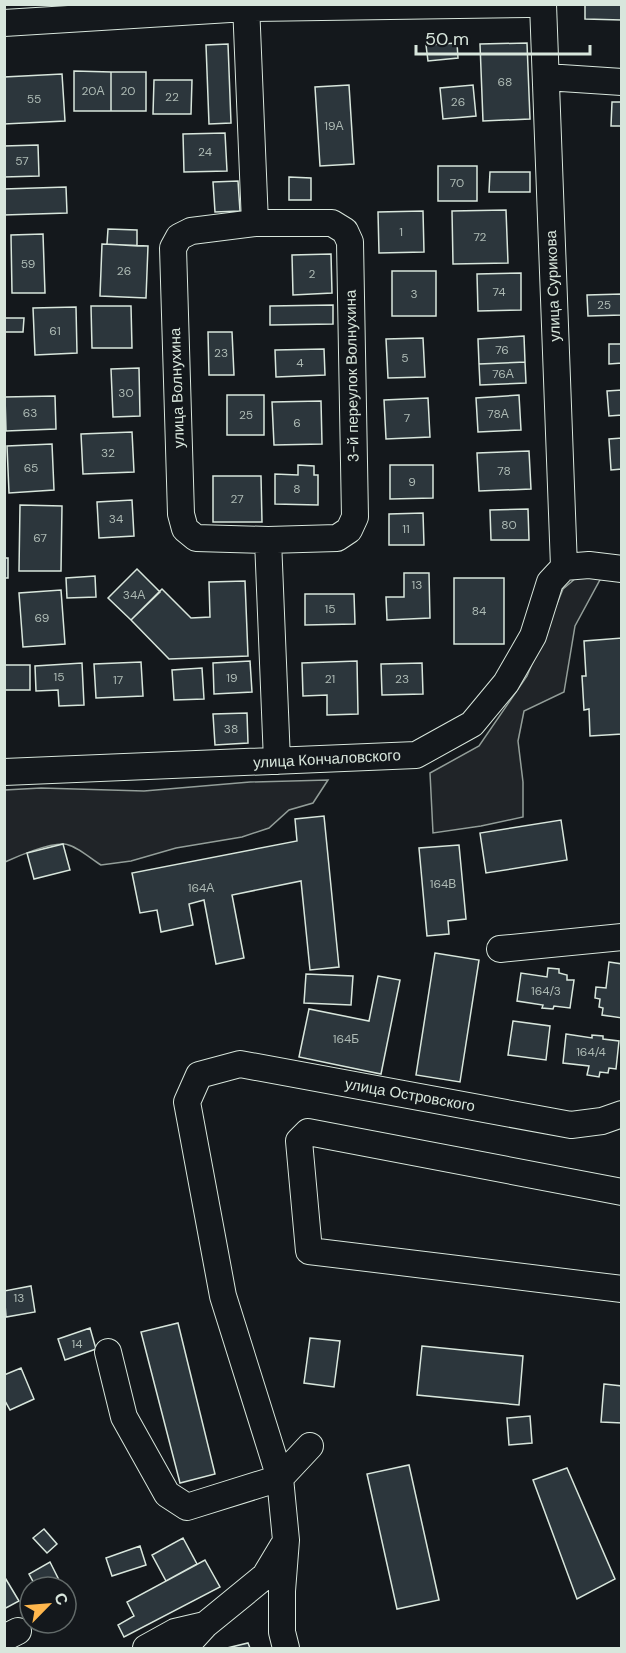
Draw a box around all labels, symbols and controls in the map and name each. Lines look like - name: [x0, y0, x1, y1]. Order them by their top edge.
- scale bar: [416, 18, 590, 56]
- text: 50 m: [425, 27, 469, 51]
- house number: 68: [498, 74, 512, 90]
- house number: 20А: [81, 83, 105, 99]
- house number: 20: [120, 83, 136, 99]
- house number: 22: [165, 89, 179, 105]
- house number: 55: [27, 91, 41, 107]
- house number: 26: [451, 94, 465, 110]
- house number: 19А: [324, 118, 344, 134]
- house number: 24: [198, 144, 212, 160]
- house number: 57: [15, 153, 29, 169]
- house number: 70: [450, 175, 464, 191]
- house number: 1: [399, 224, 403, 240]
- house number: 72: [473, 229, 487, 245]
- street label: улица Сурикова: [541, 229, 565, 342]
- house number: 59: [21, 256, 35, 272]
- house number: 26: [117, 263, 131, 279]
- house number: 2: [309, 266, 316, 282]
- house number: 74: [493, 284, 505, 300]
- house number: 3: [410, 286, 418, 302]
- street label: 3-й переулок Волнухина: [340, 289, 364, 462]
- house number: 25: [597, 297, 611, 313]
- house number: 61: [49, 323, 61, 339]
- street label: улица Волнухина: [165, 327, 189, 448]
- house number: 76: [495, 342, 509, 358]
- house number: 23: [214, 345, 228, 361]
- house number: 5: [401, 350, 409, 366]
- house number: 4: [296, 355, 304, 371]
- house number: 76А: [492, 366, 514, 382]
- house number: 30: [118, 385, 134, 401]
- house number: 63: [23, 405, 37, 421]
- house number: 78А: [487, 406, 509, 422]
- house number: 25: [239, 407, 253, 423]
- house number: 7: [404, 410, 410, 426]
- house number: 6: [293, 415, 301, 431]
- house number: 32: [101, 445, 115, 461]
- house number: 65: [24, 460, 38, 476]
- house number: 78: [497, 463, 511, 479]
- house number: 9: [408, 474, 416, 490]
- house number: 8: [293, 481, 301, 497]
- house number: 27: [230, 491, 244, 507]
- house number: 34: [109, 511, 123, 527]
- house number: 80: [501, 517, 517, 533]
- house number: 11: [402, 521, 410, 537]
- house number: 67: [33, 530, 47, 546]
- house number: 13: [412, 577, 422, 593]
- house number: 34А: [123, 587, 145, 603]
- house number: 15: [324, 601, 336, 617]
- house number: 84: [472, 603, 486, 619]
- house number: 69: [35, 610, 49, 626]
- house number: 15: [53, 669, 65, 685]
- house number: 19: [226, 670, 238, 686]
- house number: 21: [325, 671, 335, 687]
- house number: 23: [395, 671, 409, 687]
- house number: 17: [113, 672, 123, 688]
- house number: 38: [224, 721, 238, 737]
- street label: улица Кончаловского: [253, 745, 401, 773]
- house number: 164В: [430, 876, 456, 892]
- house number: 164А: [188, 880, 214, 896]
- house number: 164/3: [531, 983, 561, 999]
- house number: 164Б: [333, 1031, 359, 1047]
- house number: 164/4: [576, 1044, 606, 1060]
- street label: улица Островского: [343, 1074, 477, 1116]
- house number: 13: [14, 1290, 24, 1306]
- house number: 14: [71, 1336, 83, 1352]
- north arrow: [18, 1575, 78, 1635]
- text: С: [49, 1589, 73, 1609]

